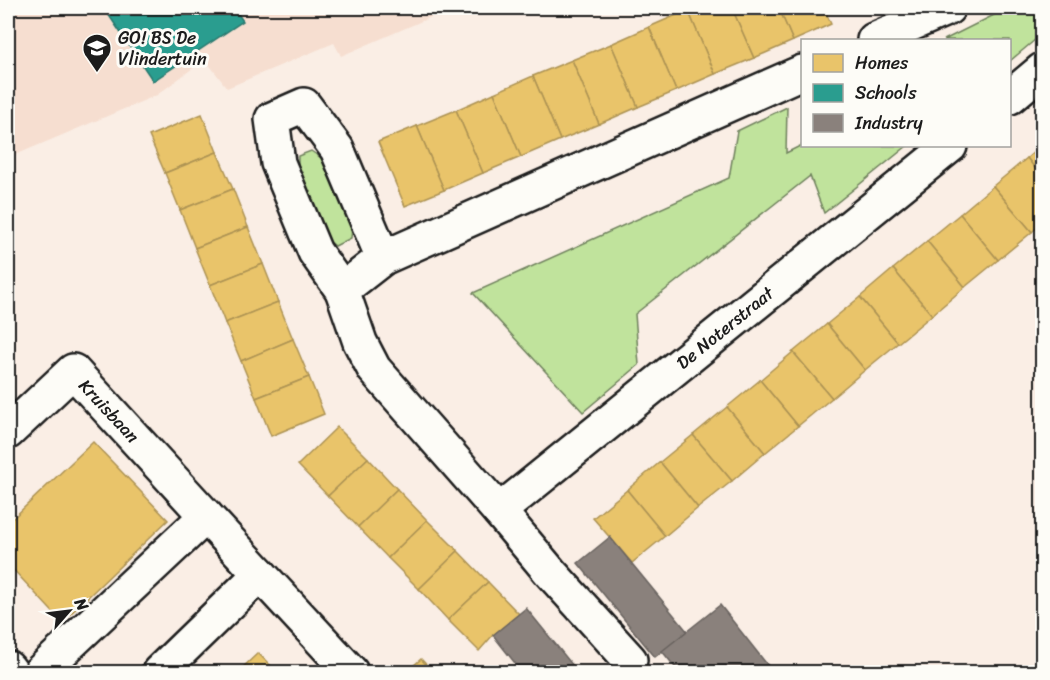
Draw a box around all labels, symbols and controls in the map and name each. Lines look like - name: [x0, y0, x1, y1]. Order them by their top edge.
- place label: GO! BS De Vlindertuin: [118, 22, 207, 75]
- school or university icon: GO! BS De Vlindertuin: [81, 32, 113, 74]
- legend: [801, 39, 1011, 147]
- text: Homes: [855, 47, 909, 79]
- text: Schools: [855, 77, 917, 109]
- text: Industry: [854, 107, 924, 139]
- street label: De Noterstraat: [669, 278, 782, 378]
- street label: Kruisbaan: [70, 371, 148, 451]
- north arrow: [39, 581, 99, 641]
- text: N: [66, 592, 98, 617]

